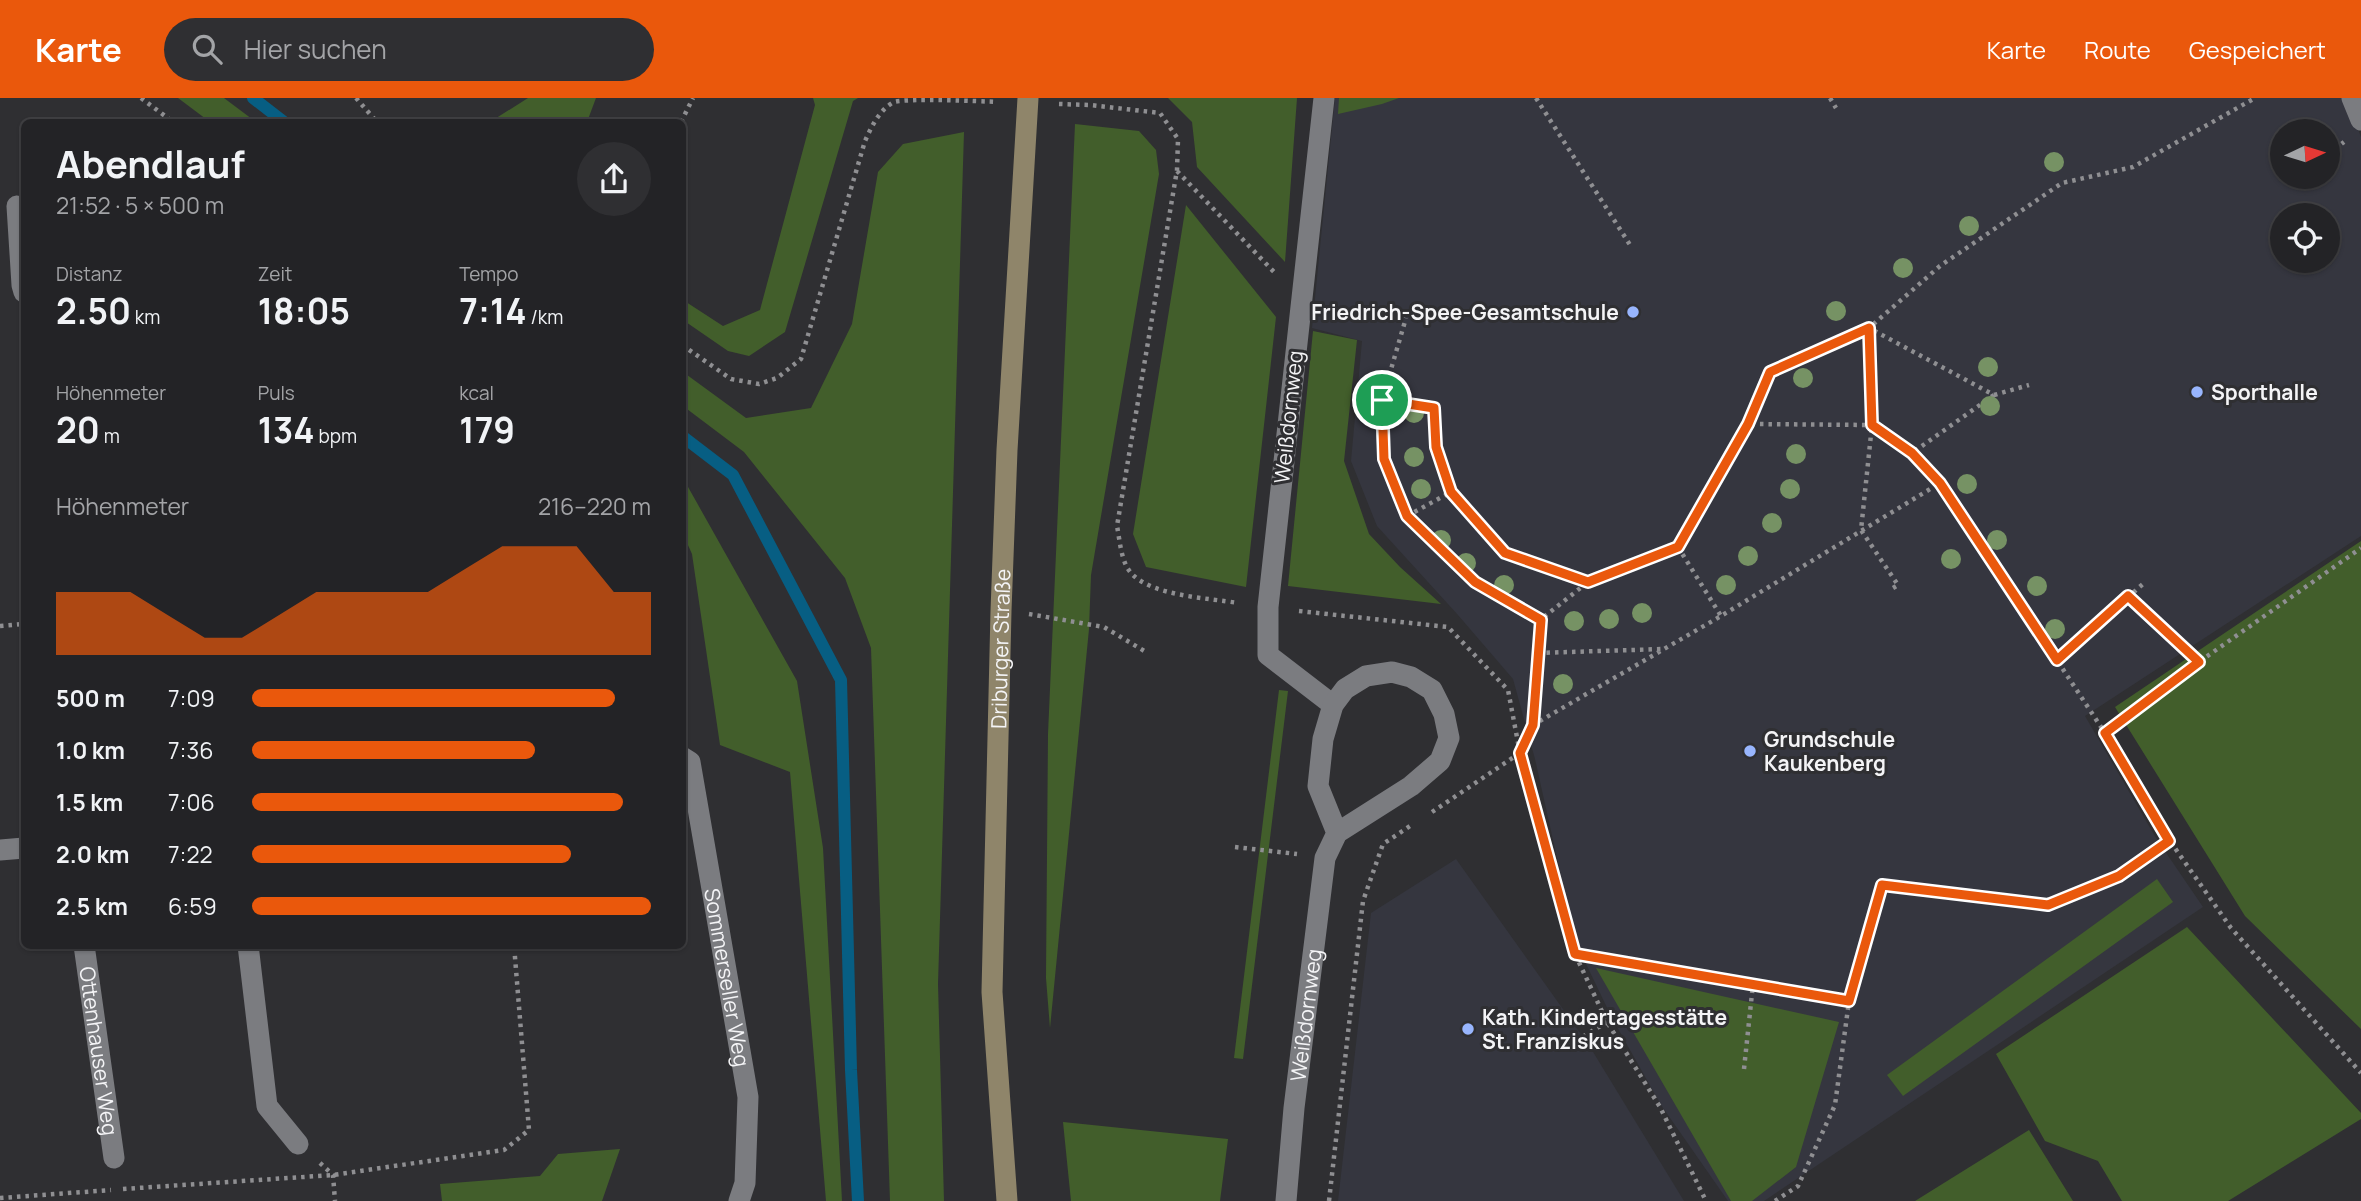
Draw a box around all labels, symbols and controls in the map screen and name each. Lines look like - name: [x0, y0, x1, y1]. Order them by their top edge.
- search box: [164, 18, 654, 81]
- text: Karte: [35, 27, 122, 72]
- icon: search: [188, 30, 226, 68]
- text: Hier suchen: [244, 31, 387, 67]
- text: Karte: [1987, 33, 2046, 66]
- text: Route: [2084, 33, 2151, 66]
- text: Gespeichert: [2189, 33, 2326, 66]
- north arrow: [2270, 119, 2340, 189]
- map controls: [2270, 119, 2340, 273]
- text: Abendlauf: [56, 137, 245, 189]
- button: share: [577, 142, 651, 216]
- text: 21:52 · 5 × 500 m: [56, 189, 224, 221]
- button: locate: [2270, 203, 2340, 273]
- text: Distanz: [56, 261, 123, 287]
- text: Zeit: [258, 261, 292, 287]
- text: Tempo: [459, 261, 519, 287]
- text: 2.50: [56, 287, 131, 335]
- text: 18:05: [258, 287, 350, 335]
- text: 7:14: [459, 287, 527, 335]
- place label: Friedrich-Spee-Gesamtschule: [1311, 298, 1619, 326]
- text: km: [131, 304, 160, 330]
- text: /km: [527, 304, 563, 330]
- marker: Friedrich-Spee-Gesamtschule: [1625, 304, 1641, 320]
- street label: Weißdornweg: [1267, 349, 1309, 485]
- pin: [1352, 370, 1412, 430]
- place label: Sporthalle: [2211, 378, 2318, 406]
- text: Höhenmeter: [56, 380, 166, 406]
- text: Puls: [258, 380, 295, 406]
- text: kcal: [459, 380, 494, 406]
- icon: arrive: [1363, 381, 1401, 419]
- marker: Sporthalle: [2189, 384, 2205, 400]
- text: 20: [56, 406, 100, 454]
- text: 134: [258, 406, 315, 454]
- text: 179: [459, 406, 515, 454]
- text: m: [100, 423, 120, 449]
- text: bpm: [315, 423, 357, 449]
- text: Höhenmeter: [56, 490, 189, 522]
- text: 216–220 m: [538, 490, 651, 522]
- street label: Driburger Straße: [984, 568, 1017, 729]
- text: 500 m: [56, 682, 125, 714]
- text: 7:09: [168, 682, 215, 714]
- place label: Grundschule Kaukenberg: [1764, 725, 1895, 777]
- text: 1.0 km: [56, 734, 125, 766]
- text: 7:36: [168, 734, 213, 766]
- marker: Grundschule Kaukenberg: [1742, 743, 1758, 759]
- text: 1.5 km: [56, 786, 123, 818]
- text: 7:06: [168, 786, 215, 818]
- text: 2.0 km: [56, 838, 129, 870]
- text: 7:22: [168, 838, 213, 870]
- street label: Sommerseller Weg: [698, 886, 756, 1069]
- text: 2.5 km: [56, 890, 128, 922]
- text: 6:59: [168, 890, 217, 922]
- street label: Weißdornweg: [1283, 947, 1328, 1083]
- street label: Ottenhauser Weg: [73, 965, 125, 1137]
- place label: Kath. Kindertagesstätte St. Franziskus: [1482, 1003, 1727, 1055]
- marker: Kath. Kindertagesstätte St. Franziskus: [1460, 1021, 1476, 1037]

